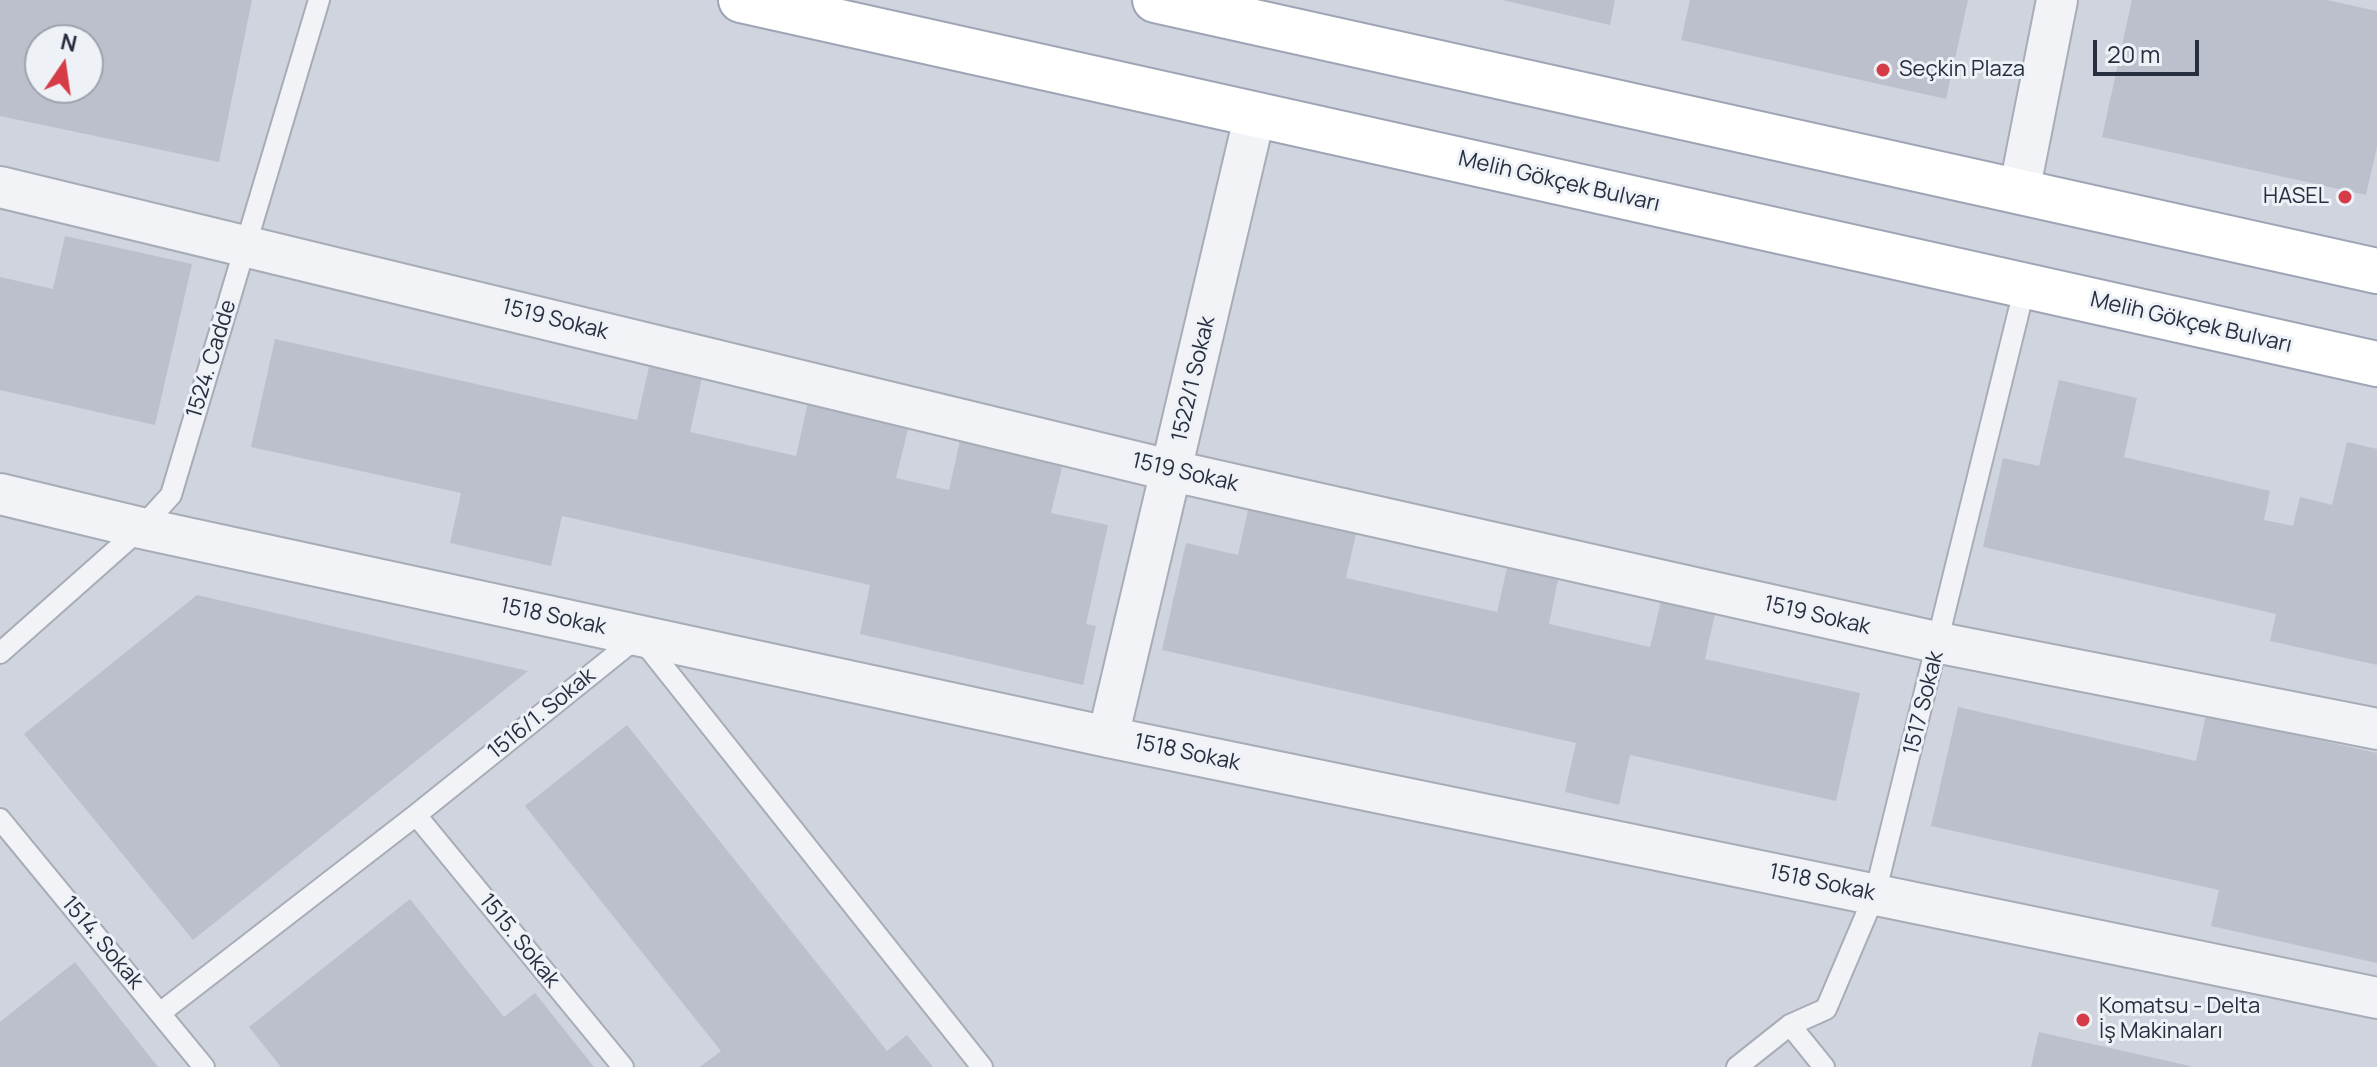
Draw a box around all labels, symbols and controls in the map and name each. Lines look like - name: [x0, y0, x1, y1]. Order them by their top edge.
- north arrow: [24, 24, 104, 104]
- scale bar: [2097, 24, 2203, 74]
- text: N: [58, 26, 80, 59]
- text: 20 m: [2107, 37, 2160, 70]
- place label: Seçkin Plaza: [1899, 57, 2025, 83]
- marker: Seçkin Plaza: [1874, 61, 1892, 79]
- street label: Melih Gökçek Bulvarı: [1456, 146, 1662, 218]
- place label: HASEL: [2263, 184, 2329, 210]
- marker: HASEL: [2336, 188, 2354, 206]
- street label: Melih Gökçek Bulvarı: [2088, 287, 2294, 359]
- street label: 1519 Sokak: [499, 294, 611, 346]
- street label: 1524. Cadde: [182, 297, 242, 421]
- street label: 1522/1 Sokak: [1167, 314, 1221, 444]
- street label: 1519 Sokak: [1129, 448, 1241, 498]
- street label: 1519 Sokak: [1761, 591, 1873, 641]
- street label: 1518 Sokak: [498, 593, 608, 641]
- street label: 1517 Sokak: [1898, 648, 1950, 758]
- street label: 1516/1. Sokak: [483, 663, 601, 765]
- street label: 1518 Sokak: [1132, 729, 1242, 777]
- street label: 1518 Sokak: [1767, 859, 1877, 907]
- street label: 1515. Sokak: [473, 889, 565, 993]
- street label: 1514. Sokak: [56, 891, 148, 995]
- place label: Komatsu - Delta İş Makinaları: [2099, 994, 2260, 1046]
- marker: Komatsu - Delta İş Makinaları: [2074, 1011, 2092, 1029]

